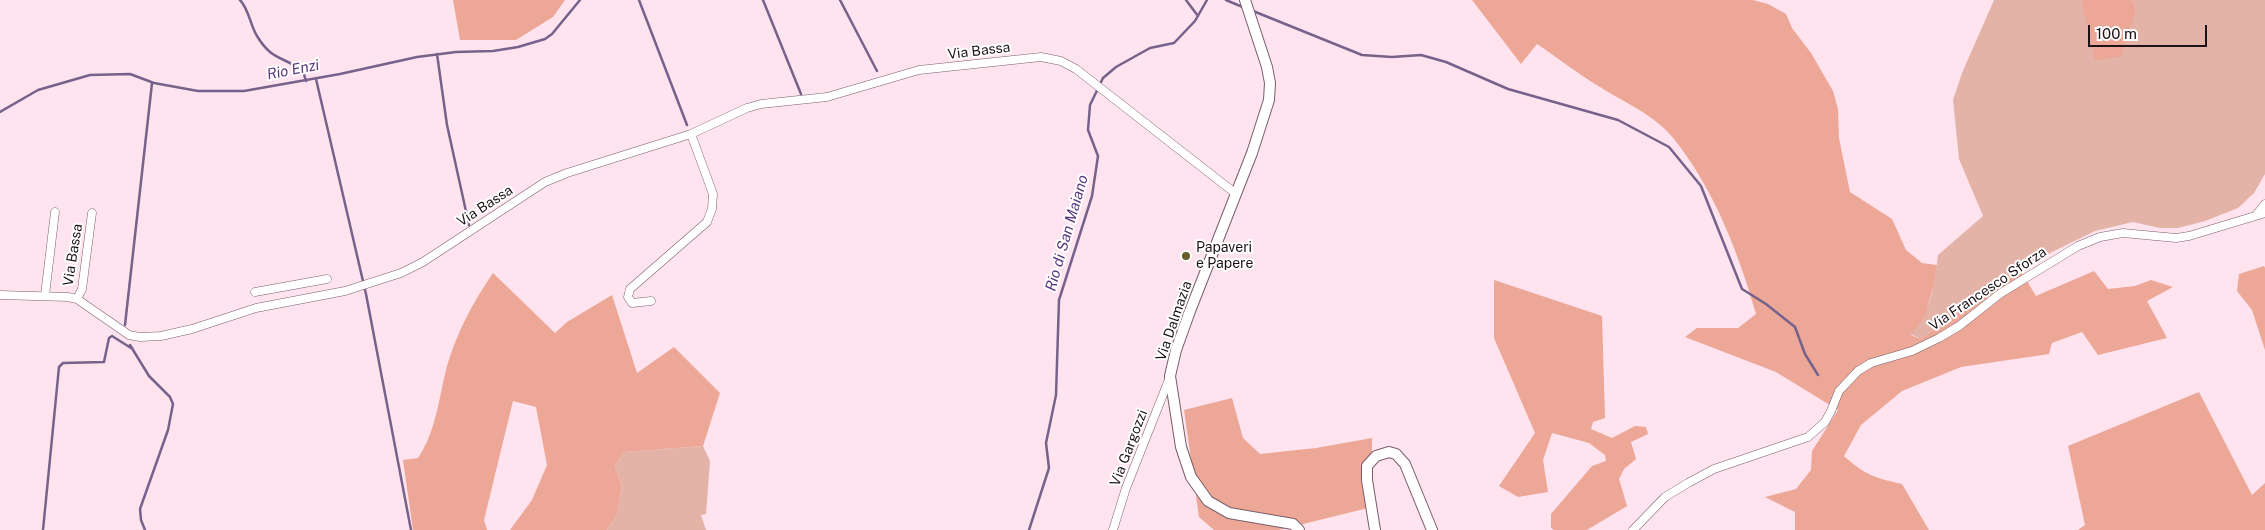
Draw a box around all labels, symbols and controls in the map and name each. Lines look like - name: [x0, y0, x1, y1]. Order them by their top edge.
- scale bar: [2090, 15, 2209, 47]
- text: 100 m: [2096, 25, 2137, 42]
- street label: Via Bassa: [947, 39, 1011, 63]
- water label: Rio Enzi: [265, 56, 321, 84]
- water label: Rio di San Maiano: [1042, 173, 1092, 293]
- street label: Via Bassa: [454, 182, 516, 230]
- street label: Via Bassa: [60, 223, 86, 287]
- place label: Papaveri e Papere: [1196, 240, 1253, 272]
- street label: Via Francesco Sforza: [1926, 244, 2050, 334]
- marker: Papaveri e Papere: [1180, 250, 1192, 262]
- street label: Via Dalmazia: [1152, 279, 1196, 363]
- street label: Via Gargozzi: [1107, 407, 1151, 489]

